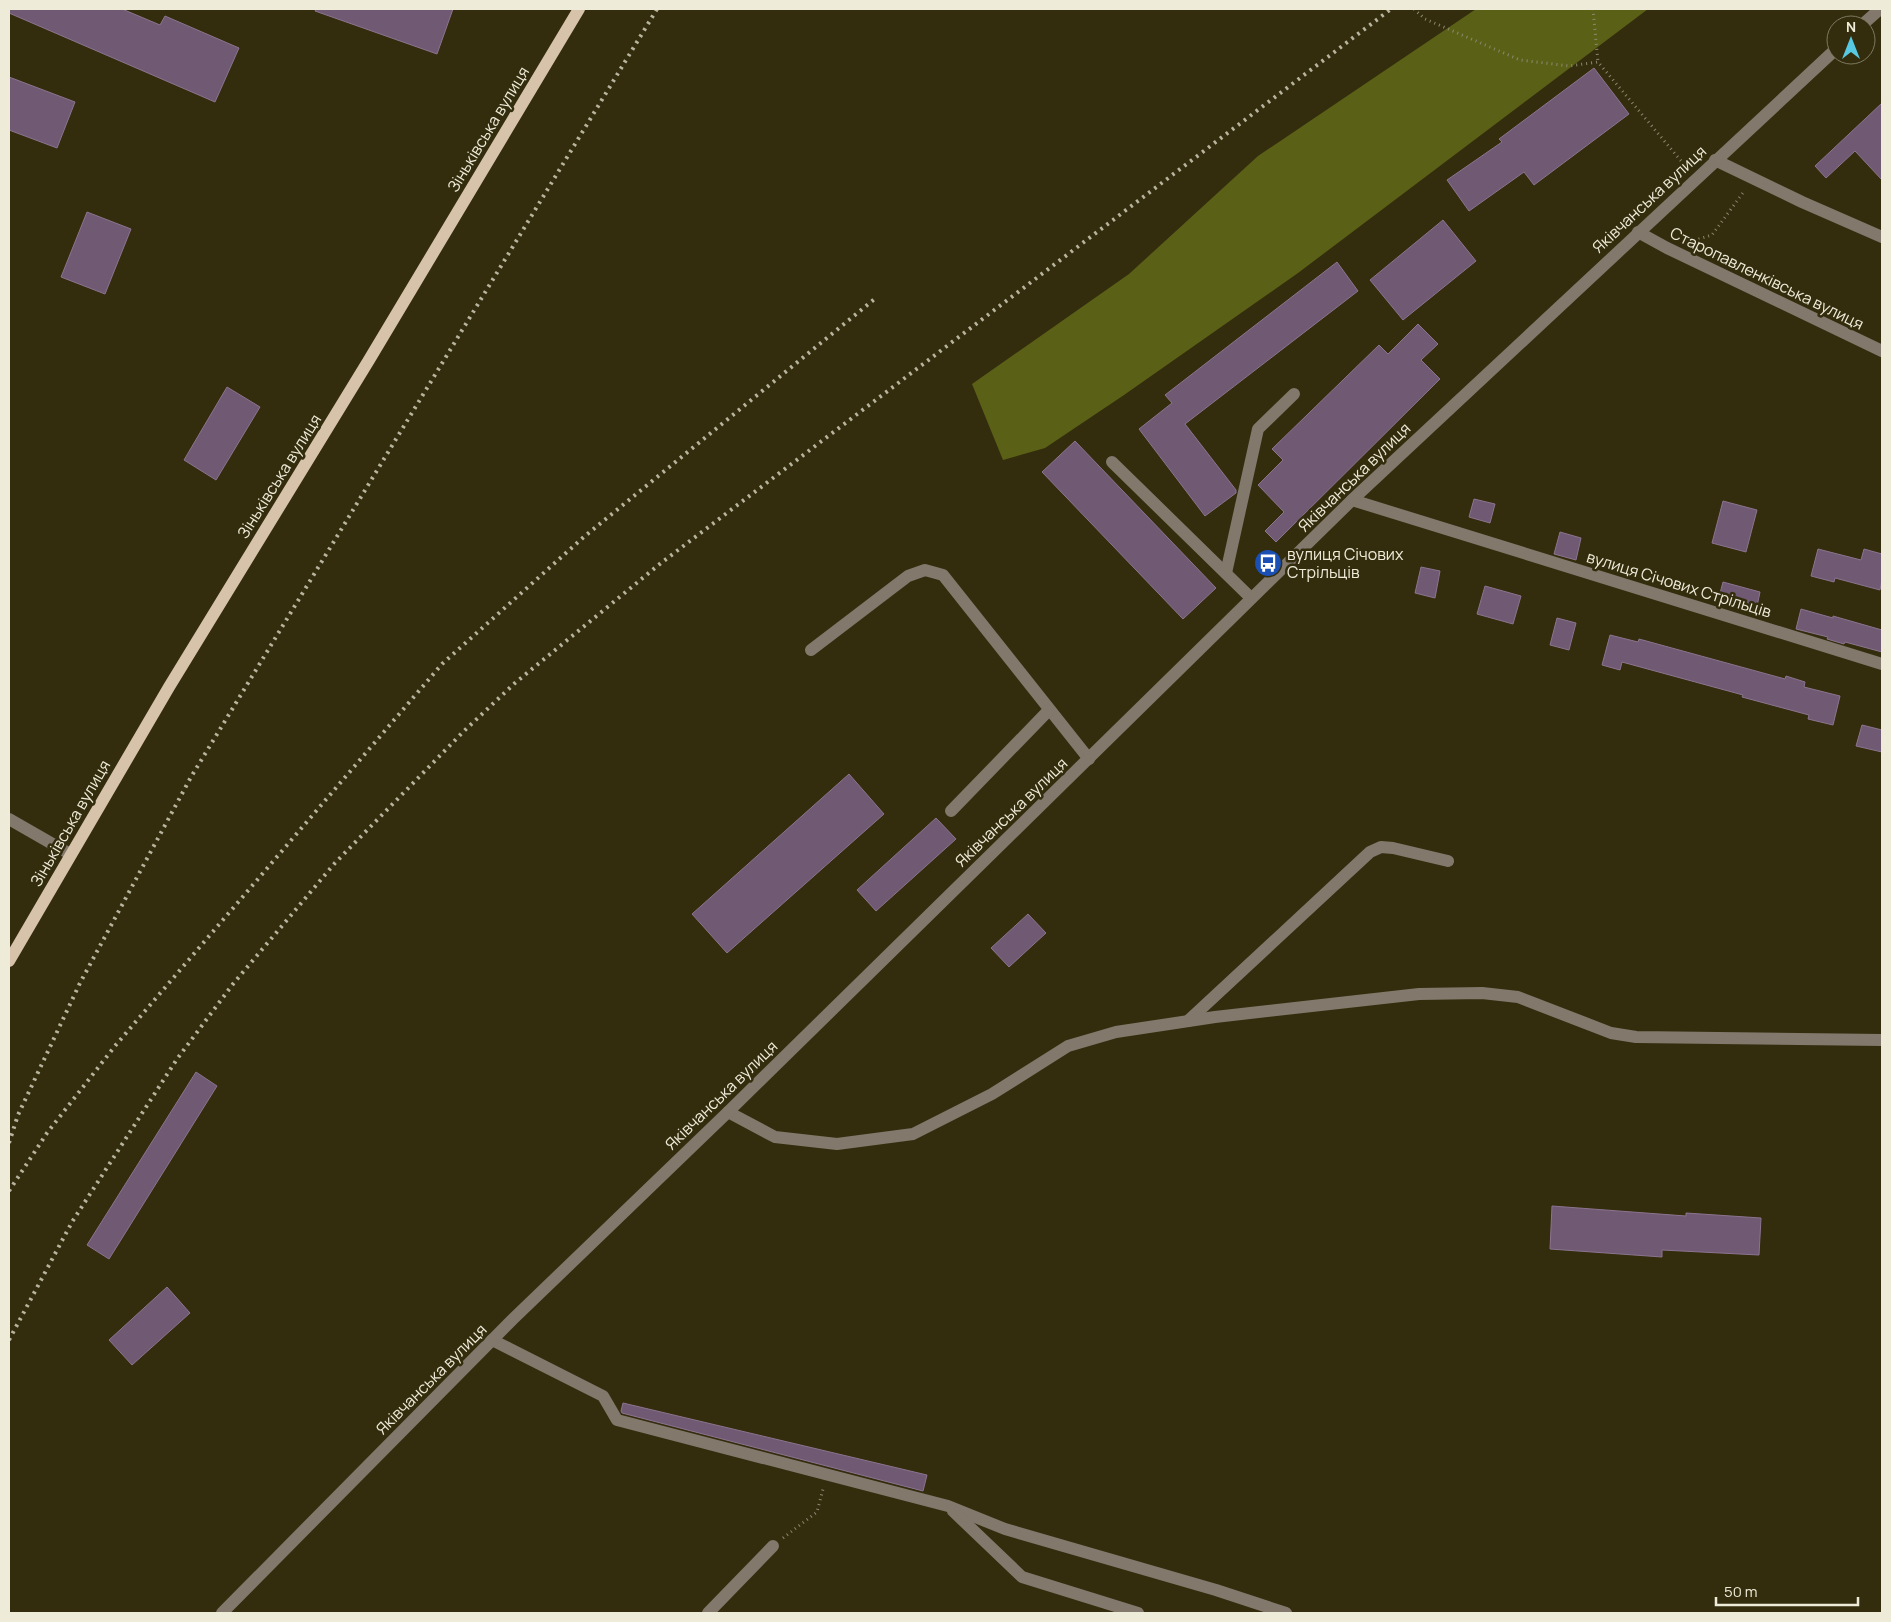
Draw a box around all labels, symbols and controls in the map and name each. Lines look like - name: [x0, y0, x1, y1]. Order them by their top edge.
- north arrow: [1826, 15, 1876, 65]
- text: N: [1846, 17, 1856, 36]
- street label: Зіньківська вулиця: [442, 62, 534, 196]
- street label: Яківчанська вулиця: [1587, 140, 1711, 258]
- street label: Старопавленківська вулиця: [1666, 221, 1868, 335]
- street label: Зіньківська вулиця: [232, 410, 326, 542]
- street label: Яківчанська вулиця: [1293, 417, 1415, 537]
- place label: вулиця Січових Стрільців: [1287, 543, 1404, 583]
- street label: вулиця Січових Стрільців: [1584, 545, 1774, 623]
- bus stop icon: вулиця Січових Стрільців: [1253, 548, 1283, 578]
- street label: Яківчанська вулиця: [950, 752, 1072, 872]
- street label: Зіньківська вулиця: [25, 756, 115, 890]
- street label: Яківчанська вулиця: [660, 1035, 782, 1155]
- street label: Яківчанська вулиця: [371, 1319, 491, 1439]
- scale bar: [1716, 1574, 1858, 1606]
- text: 50 m: [1724, 1581, 1758, 1602]

